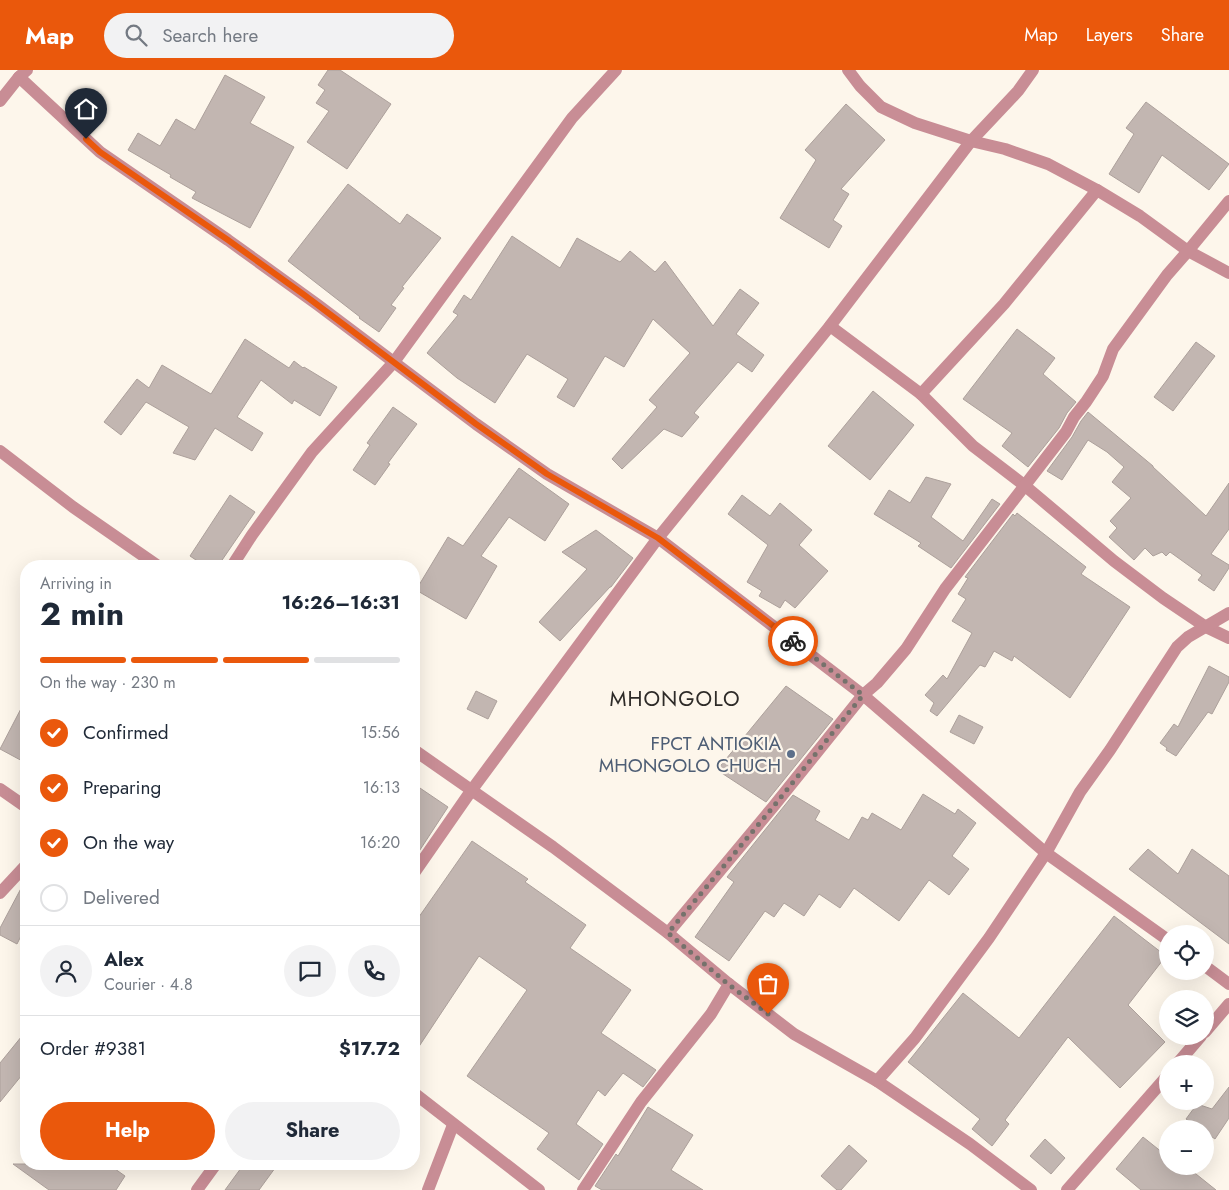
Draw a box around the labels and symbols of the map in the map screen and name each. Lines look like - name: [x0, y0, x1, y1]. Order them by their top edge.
- pin: [65, 88, 107, 139]
- courier: [768, 616, 818, 666]
- district label: MHONGOLO: [609, 684, 741, 714]
- place label: FPCT ANTIOKIA MHONGOLO CHUCH: [599, 730, 781, 779]
- marker: FPCT ANTIOKIA MHONGOLO CHUCH: [785, 748, 797, 760]
- pin: [747, 963, 789, 1014]

